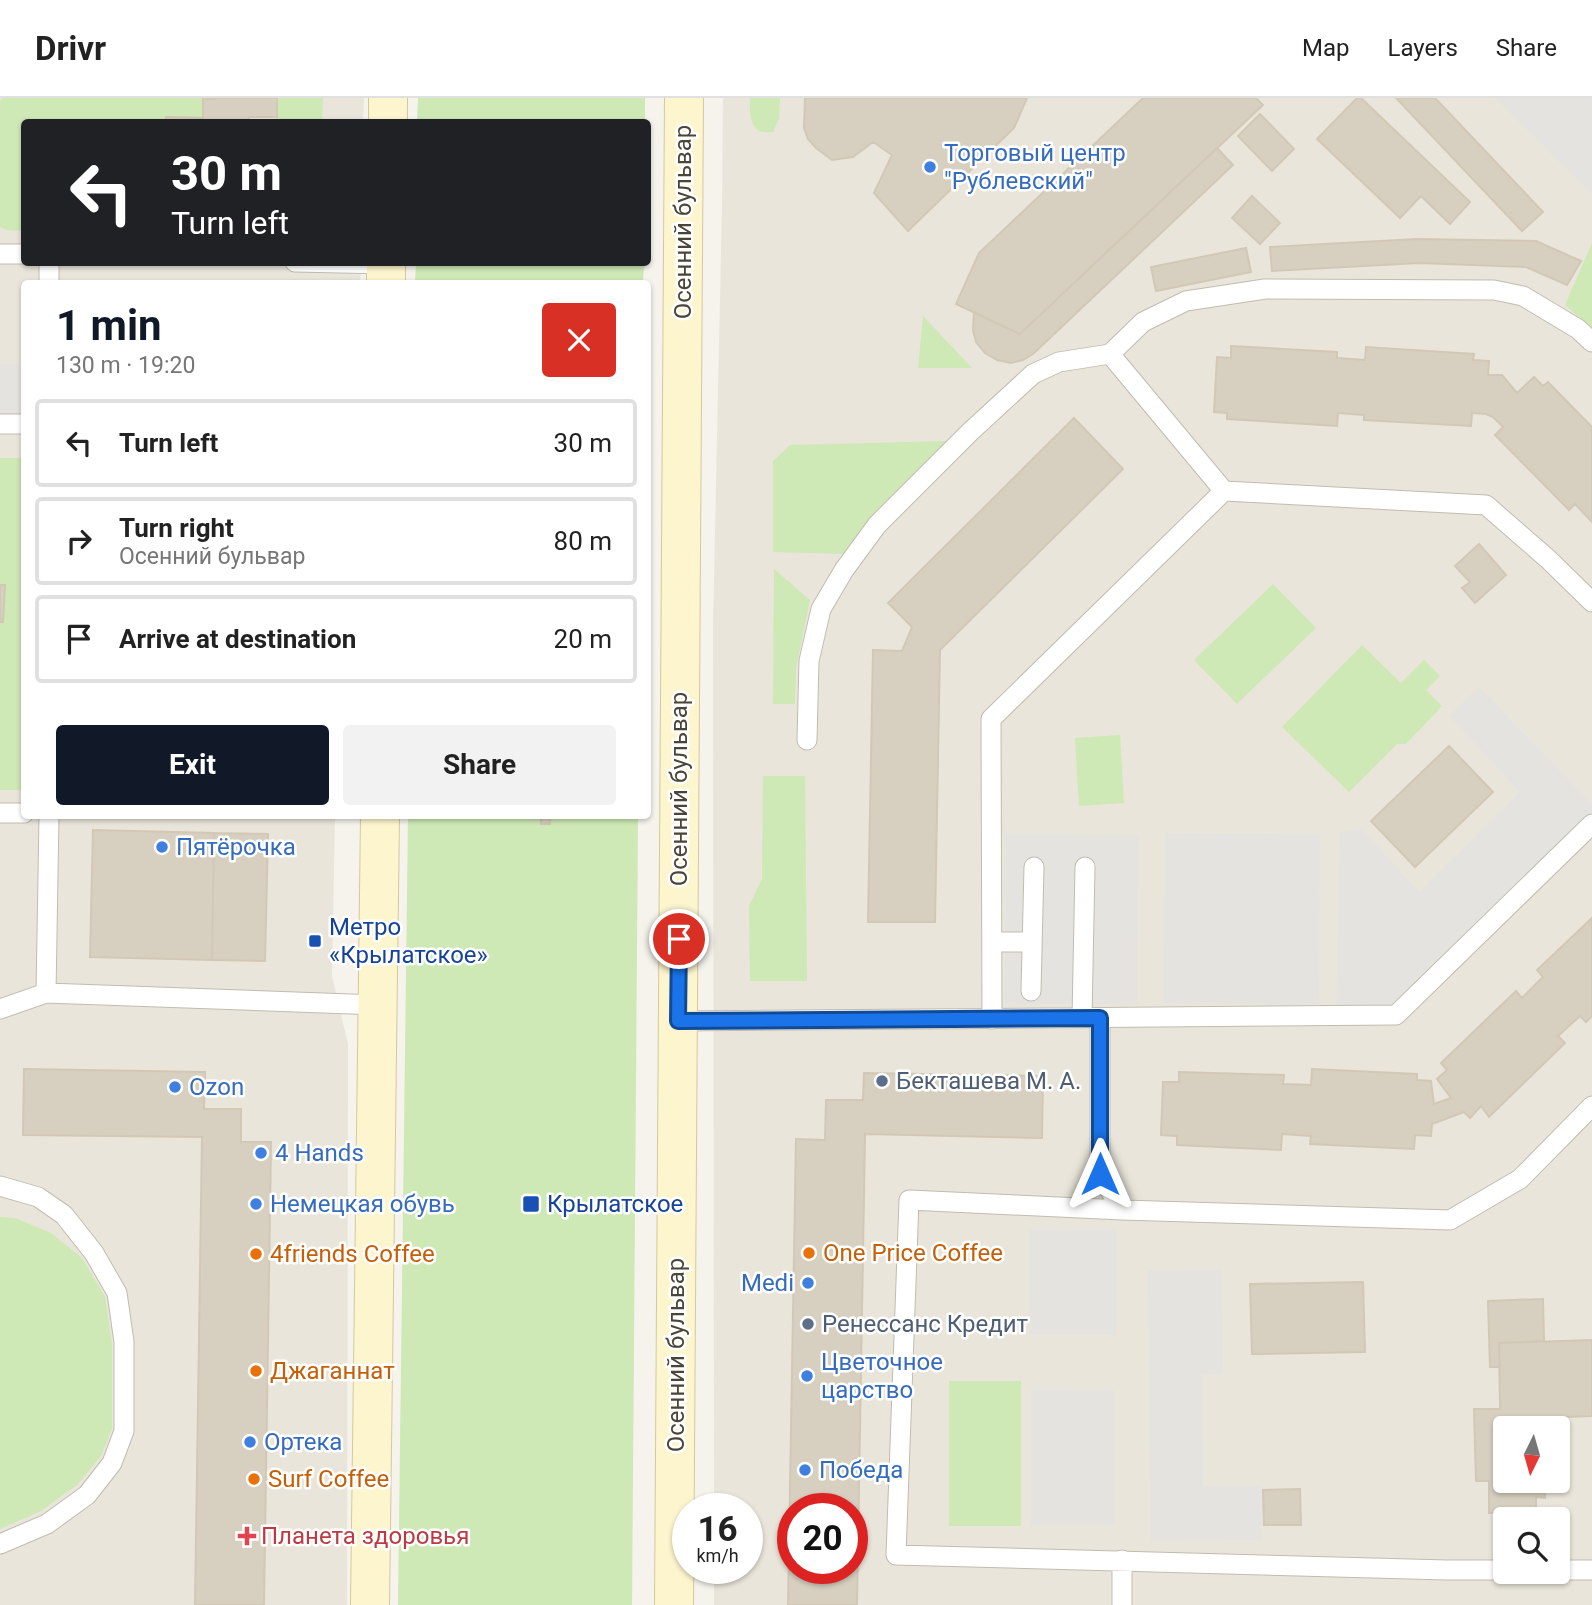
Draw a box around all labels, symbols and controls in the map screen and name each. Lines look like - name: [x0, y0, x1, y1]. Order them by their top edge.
- text: Drivr: [35, 29, 106, 68]
- text: Map: [1302, 34, 1350, 62]
- text: Layers: [1388, 34, 1458, 62]
- text: Share: [1496, 34, 1557, 62]
- street label: Осенний бульвар: [669, 125, 697, 319]
- place label: Торговый центр "Рублевский": [944, 139, 1126, 195]
- text: 30 m: [171, 145, 282, 202]
- icon: left: [56, 147, 147, 238]
- marker: Торговый центр "Рублевский": [922, 159, 938, 175]
- text: Turn left: [171, 204, 289, 242]
- text: 1 min: [56, 301, 162, 350]
- button: close: [542, 303, 616, 377]
- text: 130 m · 19:20: [56, 352, 195, 379]
- icon: left: [60, 424, 98, 462]
- text: Turn left: [119, 428, 218, 458]
- text: 30 m: [554, 428, 612, 458]
- text: Turn right: [119, 513, 234, 543]
- icon: right: [60, 522, 98, 560]
- text: 80 m: [554, 526, 612, 556]
- text: Осенний бульвар: [119, 543, 305, 570]
- icon: arrive: [60, 620, 98, 658]
- text: Arrive at destination: [119, 624, 356, 654]
- text: 20 m: [554, 624, 612, 654]
- street label: Осенний бульвар: [665, 692, 693, 886]
- button: Exit: [56, 725, 329, 805]
- button: Share: [343, 725, 616, 805]
- place label: Пятёрочка: [176, 833, 296, 861]
- marker: Пятёрочка: [154, 839, 170, 855]
- pin: [649, 909, 709, 969]
- place label: Метро «Крылатское»: [329, 913, 488, 969]
- icon: arrive: [660, 920, 698, 958]
- marker: Метро «Крылатское»: [307, 933, 323, 949]
- place label: Бекташева М. А.: [896, 1067, 1081, 1095]
- place label: Ozon: [189, 1073, 244, 1101]
- marker: Бекташева М. А.: [874, 1073, 890, 1089]
- marker: Ozon: [167, 1079, 183, 1095]
- position arrow: [1063, 1137, 1137, 1211]
- place label: 4 Hands: [275, 1139, 364, 1167]
- marker: 4 Hands: [253, 1145, 269, 1161]
- place label: Немецкая обувь: [270, 1190, 455, 1218]
- place label: Крылатское: [547, 1190, 683, 1218]
- marker: Крылатское: [521, 1194, 541, 1214]
- marker: Немецкая обувь: [248, 1196, 264, 1212]
- place label: One Price Coffee: [823, 1239, 1003, 1267]
- place label: 4friends Coffee: [270, 1240, 435, 1268]
- marker: One Price Coffee: [801, 1245, 817, 1261]
- marker: 4friends Coffee: [248, 1246, 264, 1262]
- street label: Осенний бульвар: [662, 1258, 690, 1452]
- place label: Medi: [741, 1269, 794, 1297]
- marker: Medi: [800, 1275, 816, 1291]
- place label: Ренессанс Кредит: [822, 1310, 1029, 1338]
- marker: Ренессанс Кредит: [800, 1316, 816, 1332]
- place label: Цветочное царство: [821, 1348, 943, 1404]
- place label: Джаганнат: [270, 1357, 395, 1385]
- marker: Джаганнат: [248, 1363, 264, 1379]
- marker: Цветочное царство: [799, 1368, 815, 1384]
- north arrow: [1493, 1416, 1570, 1493]
- map controls: [1493, 1416, 1570, 1584]
- place label: Ортека: [264, 1428, 342, 1456]
- marker: Ортека: [242, 1434, 258, 1450]
- place label: Победа: [819, 1456, 903, 1484]
- marker: Победа: [797, 1462, 813, 1478]
- place label: Surf Coffee: [268, 1465, 389, 1493]
- marker: Surf Coffee: [246, 1471, 262, 1487]
- speed limit sign: 20: [777, 1493, 868, 1584]
- button: search: [1493, 1507, 1570, 1584]
- text: 16: [697, 1509, 738, 1550]
- place label: Планета здоровья: [261, 1522, 469, 1550]
- marker: Планета здоровья: [239, 1528, 255, 1544]
- text: km/h: [696, 1545, 739, 1566]

